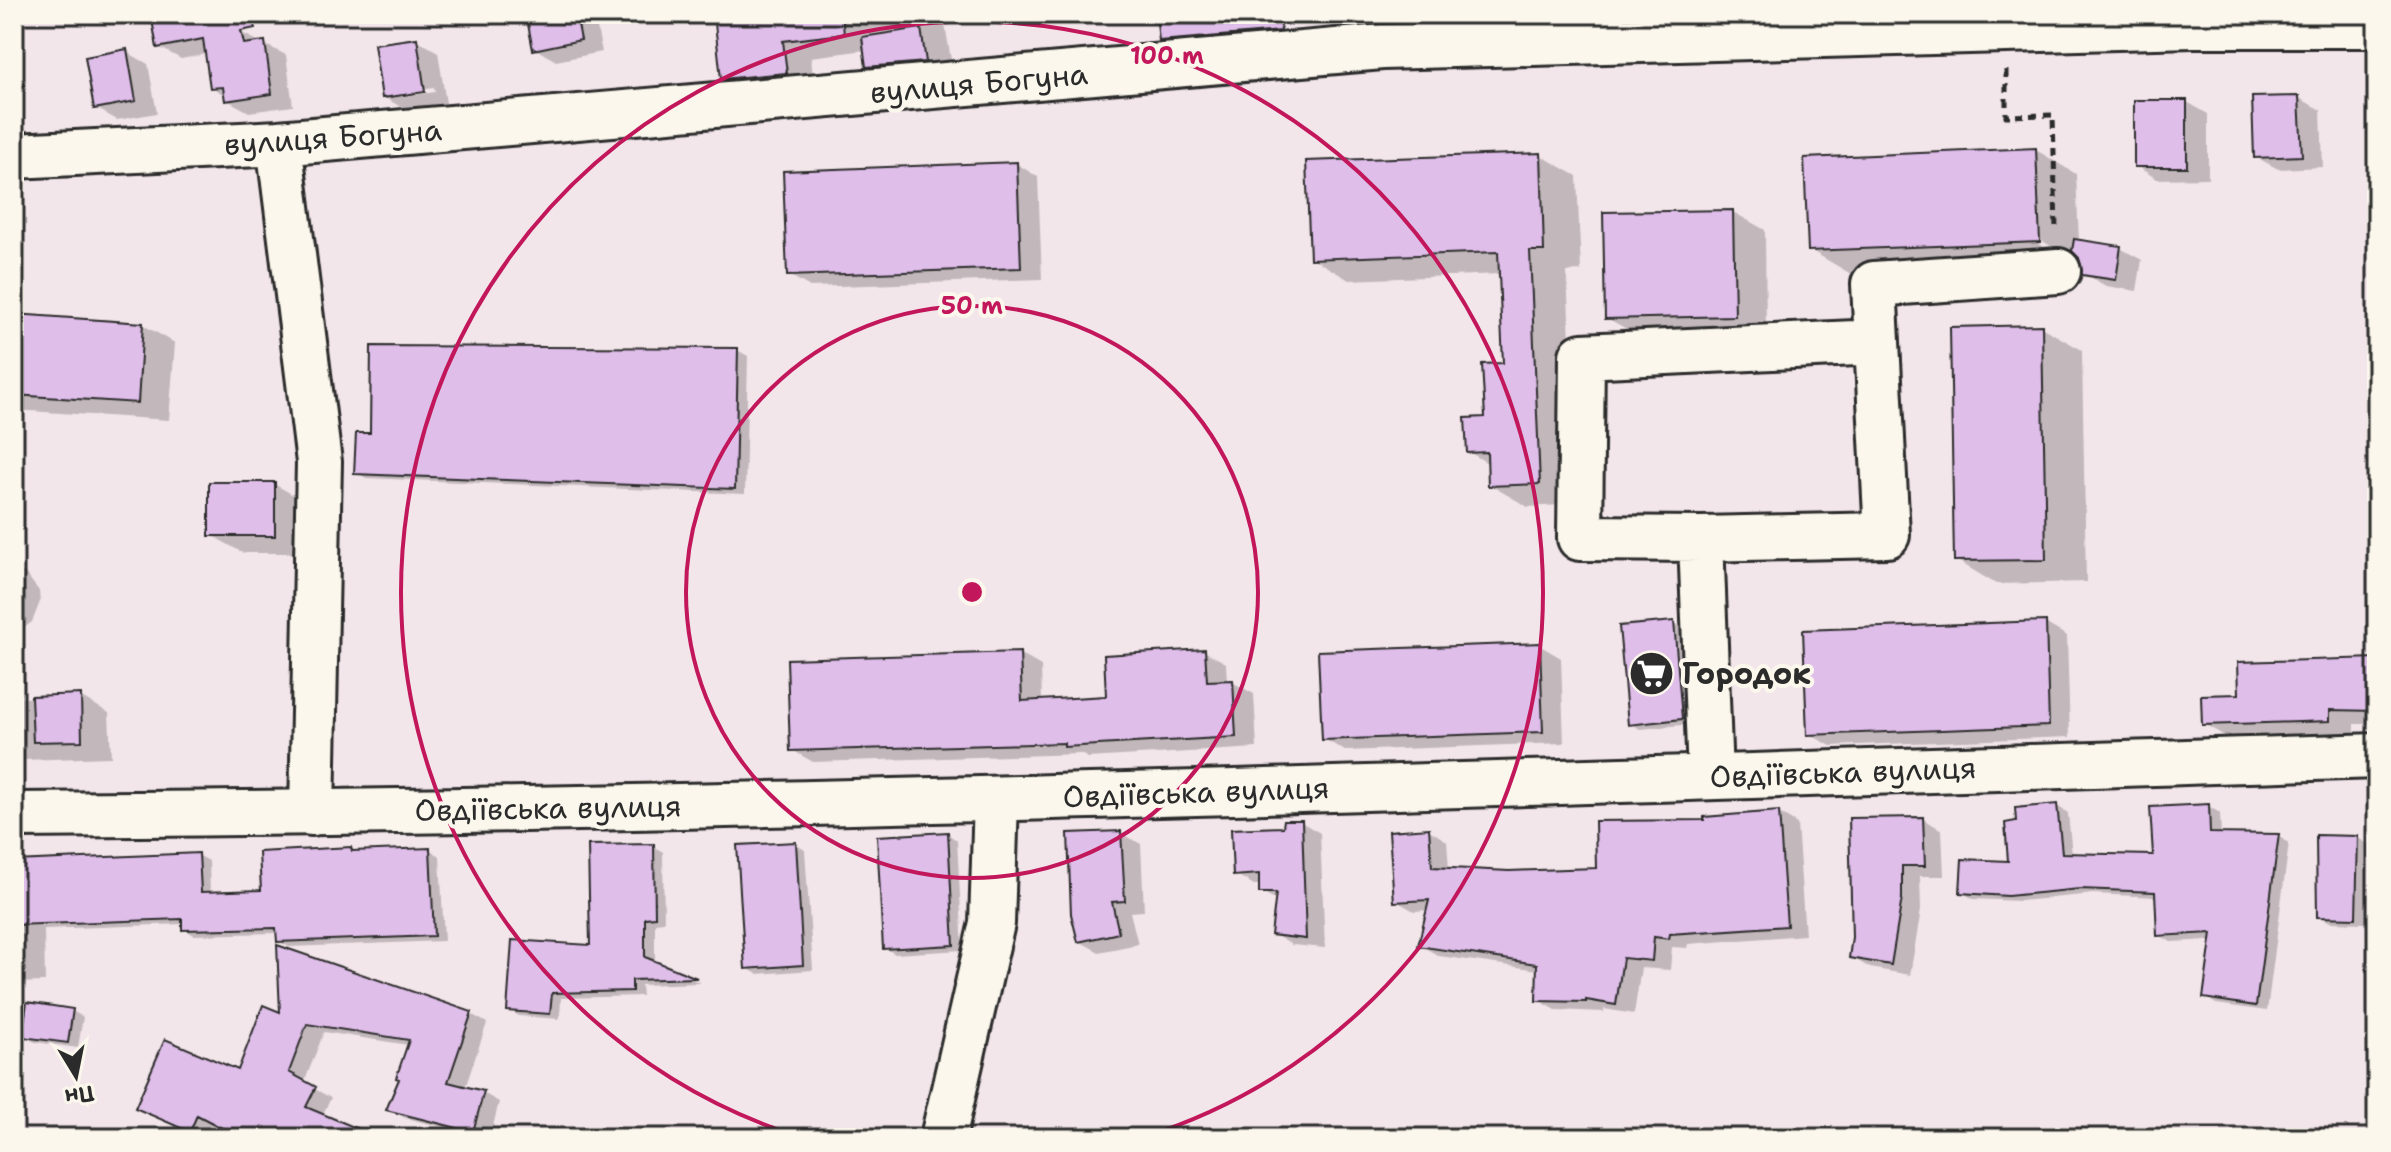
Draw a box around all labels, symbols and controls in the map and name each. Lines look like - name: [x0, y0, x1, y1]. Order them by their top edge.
- text: 100 m: [1130, 40, 1204, 72]
- street label: вулиця Богуна: [868, 53, 1090, 113]
- street label: вулиця Богуна: [223, 109, 444, 165]
- text: 50 m: [941, 290, 1003, 322]
- centre of rings: [958, 578, 986, 606]
- supermarket icon: Городок: [1627, 649, 1675, 697]
- place label: Городок: [1682, 653, 1811, 694]
- street label: Овдіївська вулиця: [1709, 747, 1977, 797]
- street label: Овдіївська вулиця: [1062, 767, 1330, 817]
- street label: Овдіївська вулиця: [414, 785, 682, 831]
- north arrow: [36, 1036, 116, 1116]
- text: Пн: [63, 1078, 96, 1112]

